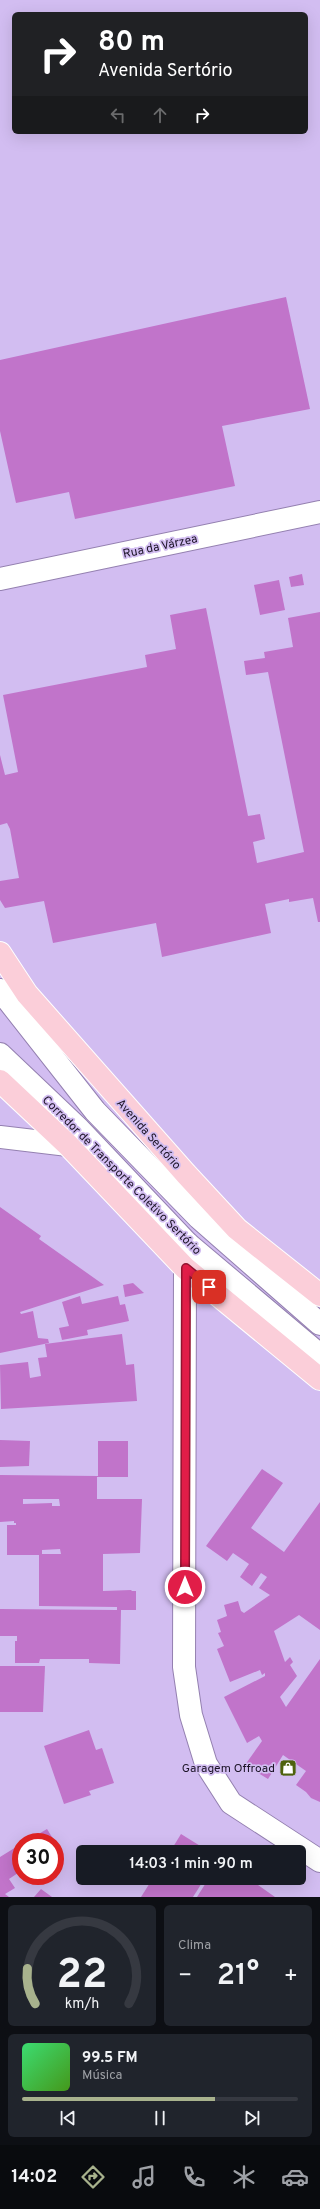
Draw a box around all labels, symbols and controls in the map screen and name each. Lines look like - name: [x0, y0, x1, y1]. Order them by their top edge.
- text: 80 m: [98, 25, 165, 61]
- icon: right: [32, 28, 84, 80]
- text: Avenida Sertório: [98, 60, 233, 83]
- icon: left: [107, 104, 129, 126]
- icon: ahead: [149, 104, 171, 126]
- icon: right: [191, 104, 213, 126]
- street label: Rua da Várzea: [122, 531, 199, 563]
- street label: Corredor de Transporte Coletivo Sertório: [38, 1093, 204, 1259]
- street label: Avenida Sertório: [112, 1096, 184, 1174]
- pin: [192, 1270, 226, 1304]
- icon: arrive: [198, 1276, 220, 1298]
- position arrow: [164, 1566, 206, 1608]
- shop icon: Garagem Offroad: [278, 1758, 298, 1778]
- place label: Garagem Offroad: [182, 1761, 275, 1777]
- speed limit sign: 30: [12, 1833, 64, 1885]
- text: 14:03 · 1 min · 90 m: [129, 1855, 253, 1874]
- text: Clima: [178, 1938, 211, 1954]
- text: 22: [57, 1949, 107, 2002]
- text: 21°: [217, 1958, 259, 1995]
- text: −: [178, 1963, 192, 1990]
- text: +: [284, 1963, 298, 1990]
- text: km/h: [65, 1994, 99, 2012]
- text: 99.5 FM: [82, 2049, 138, 2068]
- text: Música: [82, 2068, 122, 2084]
- icon: previous: [57, 2107, 79, 2129]
- icon: pause: [149, 2107, 171, 2129]
- icon: next: [241, 2107, 263, 2129]
- icon: directions: [79, 2163, 107, 2191]
- icon: music: [130, 2163, 158, 2191]
- icon: phone: [180, 2163, 208, 2191]
- icon: climate: [230, 2163, 258, 2191]
- icon: car: [281, 2163, 309, 2191]
- text: 14:02: [11, 2166, 57, 2189]

